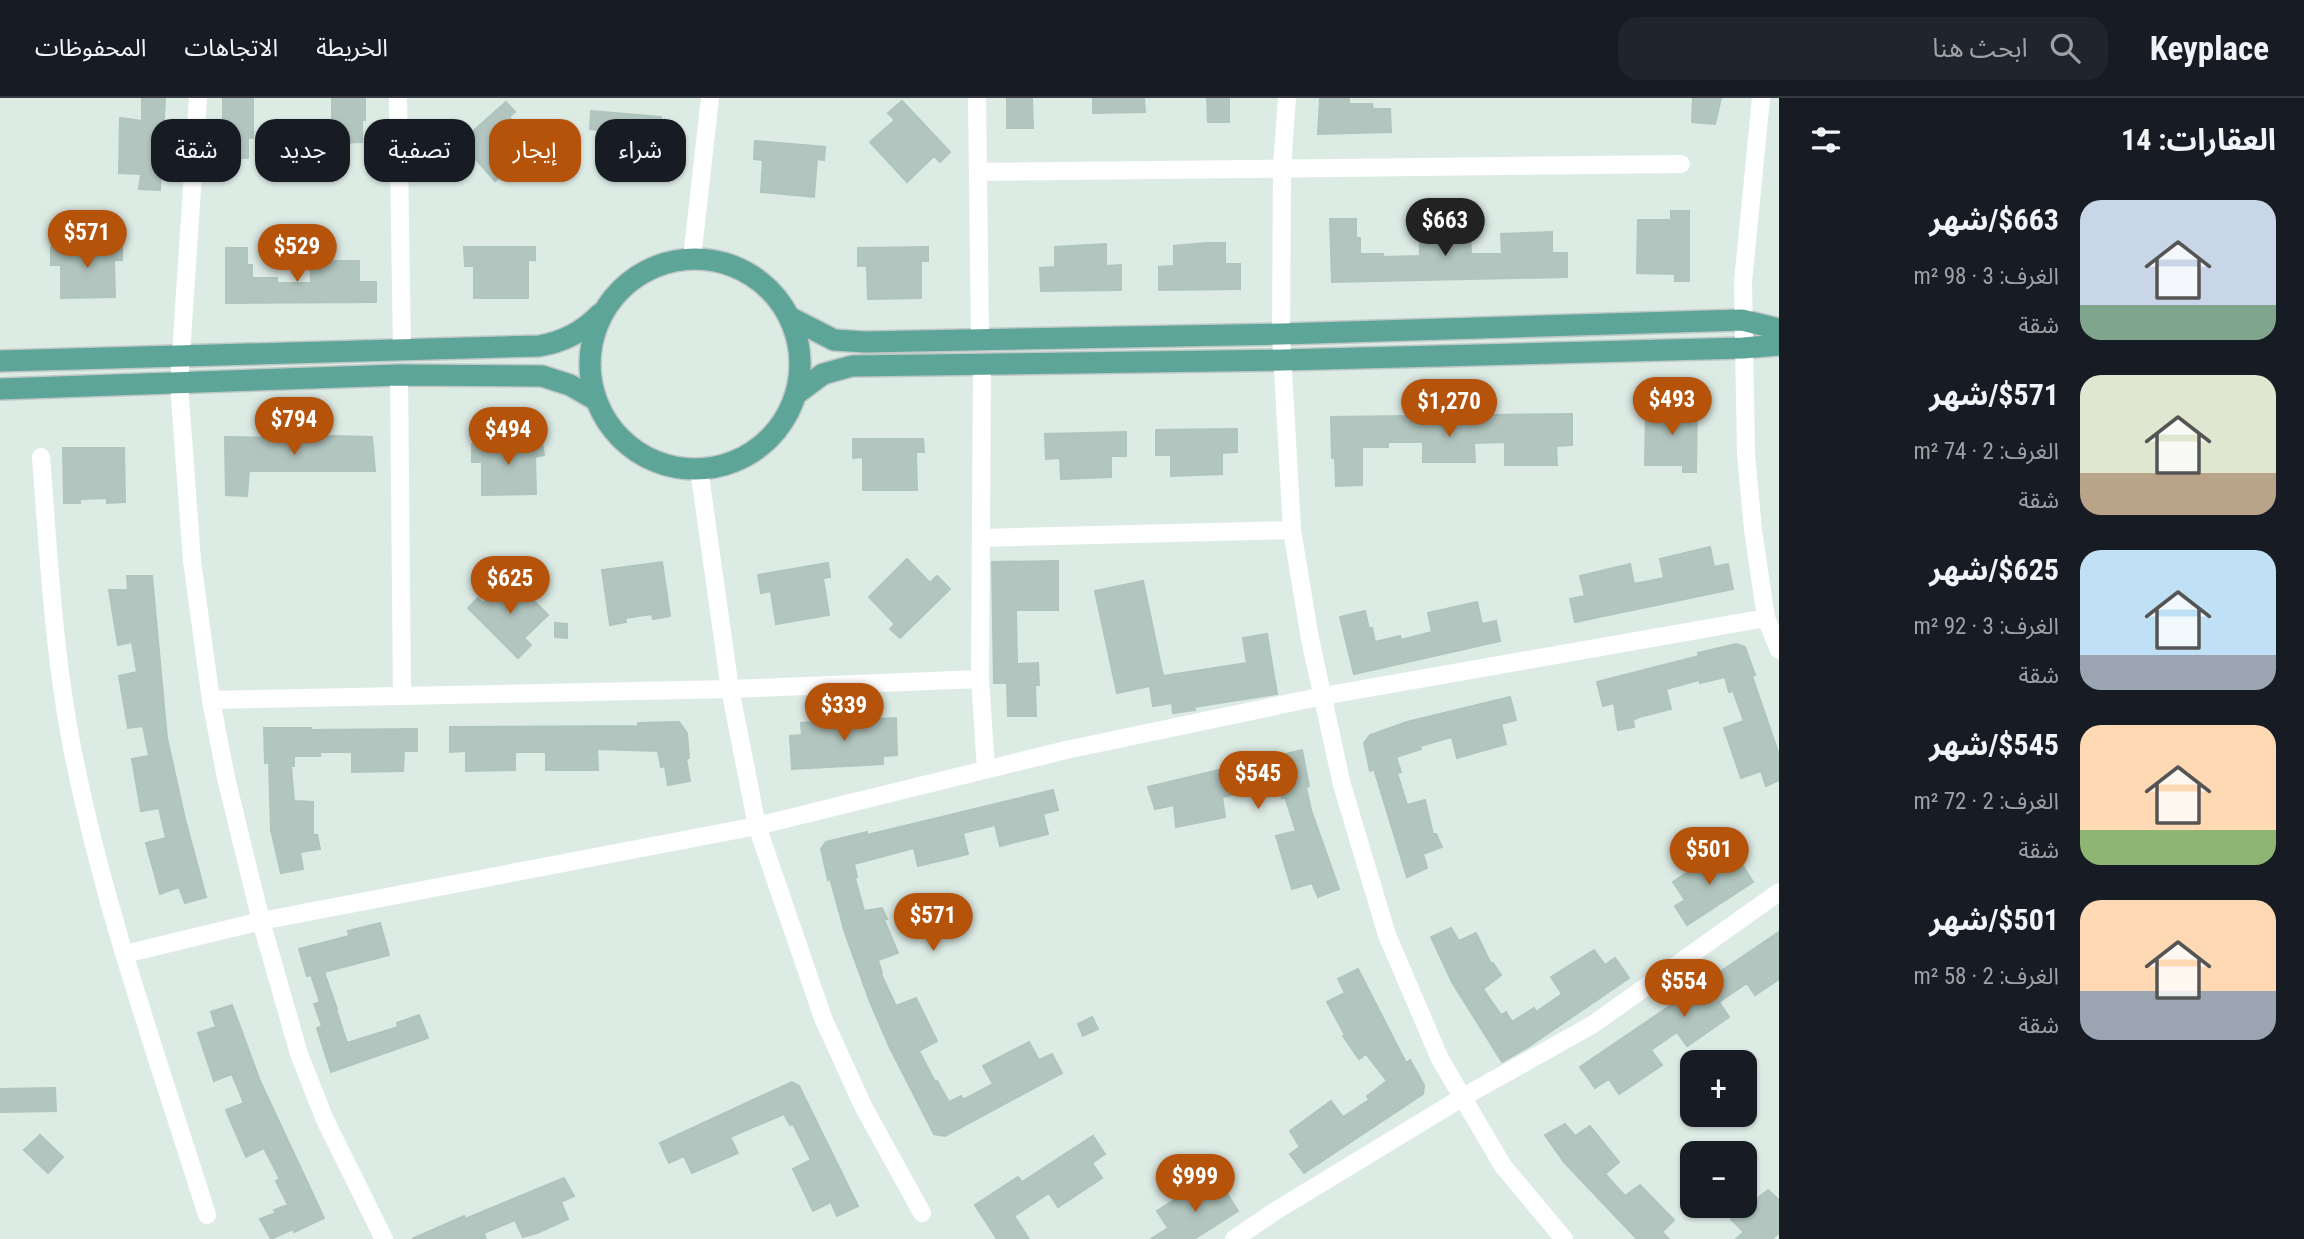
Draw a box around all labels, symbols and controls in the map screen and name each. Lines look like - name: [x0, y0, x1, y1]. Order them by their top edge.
- search box: [1618, 17, 2108, 80]
- icon: search: [2046, 29, 2084, 67]
- text: Keyplace: [2150, 29, 2269, 68]
- text: ابحث هنا: [1932, 33, 2028, 63]
- text: المحفوظات: [35, 34, 146, 62]
- text: الاتجاهات: [184, 34, 278, 62]
- text: الخريطة: [316, 34, 388, 62]
- chip: شقة: [151, 119, 241, 182]
- chip: جديد: [255, 119, 350, 182]
- chip: تصفية: [364, 119, 475, 182]
- chip: إيجار: [489, 119, 581, 182]
- chip: شراء: [595, 119, 686, 182]
- icon: filters: [1807, 121, 1845, 159]
- text: العقارات: 14: [2121, 122, 2276, 157]
- pin: $663: [1404, 198, 1486, 258]
- text: $663/شهر: [1929, 202, 2059, 237]
- text: $663: [1422, 207, 1468, 234]
- pin: $571: [46, 211, 128, 270]
- text: $571: [64, 219, 110, 246]
- pin: $529: [256, 225, 338, 284]
- icon: home: [2136, 228, 2220, 312]
- text: $529: [274, 233, 320, 260]
- text: الغرف: 3 · 98 m²: [1913, 263, 2059, 290]
- text: شقة: [2018, 312, 2059, 339]
- text: $571/شهر: [1929, 377, 2059, 412]
- pin: $493: [1631, 378, 1713, 437]
- pin: $1,270: [1392, 380, 1506, 439]
- text: $493: [1649, 386, 1695, 413]
- text: $1,270: [1417, 388, 1481, 415]
- pin: $794: [253, 398, 335, 457]
- icon: home: [2136, 403, 2220, 487]
- text: $794: [271, 406, 317, 433]
- pin: $494: [467, 408, 549, 467]
- text: $494: [485, 416, 531, 443]
- text: الغرف: 2 · 74 m²: [1913, 438, 2059, 465]
- text: شقة: [2018, 487, 2059, 514]
- text: $625/شهر: [1929, 552, 2059, 587]
- pin: $625: [469, 556, 551, 616]
- text: $625: [487, 565, 533, 592]
- icon: home: [2136, 578, 2220, 662]
- text: الغرف: 3 · 92 m²: [1913, 613, 2059, 640]
- text: شقة: [2018, 662, 2059, 689]
- pin: $339: [803, 684, 885, 743]
- text: $339: [821, 692, 867, 719]
- text: $545/شهر: [1929, 727, 2059, 762]
- pin: $545: [1217, 752, 1299, 811]
- icon: home: [2136, 753, 2220, 837]
- text: $545: [1235, 760, 1281, 787]
- text: الغرف: 2 · 72 m²: [1913, 788, 2059, 815]
- pin: $501: [1668, 828, 1750, 887]
- text: $501: [1686, 836, 1732, 863]
- text: شقة: [2018, 837, 2059, 864]
- pin: $571: [892, 894, 974, 953]
- text: $571: [910, 902, 956, 929]
- text: $501/شهر: [1929, 902, 2059, 937]
- icon: home: [2136, 928, 2220, 1012]
- pin: $554: [1643, 960, 1725, 1019]
- text: الغرف: 2 · 58 m²: [1913, 963, 2059, 990]
- text: $554: [1661, 968, 1707, 995]
- text: شقة: [2018, 1012, 2059, 1039]
- map controls: [1680, 1050, 1757, 1218]
- button: +: [1680, 1050, 1757, 1127]
- button: −: [1680, 1141, 1757, 1218]
- pin: $999: [1154, 1154, 1236, 1214]
- text: $999: [1172, 1163, 1218, 1190]

